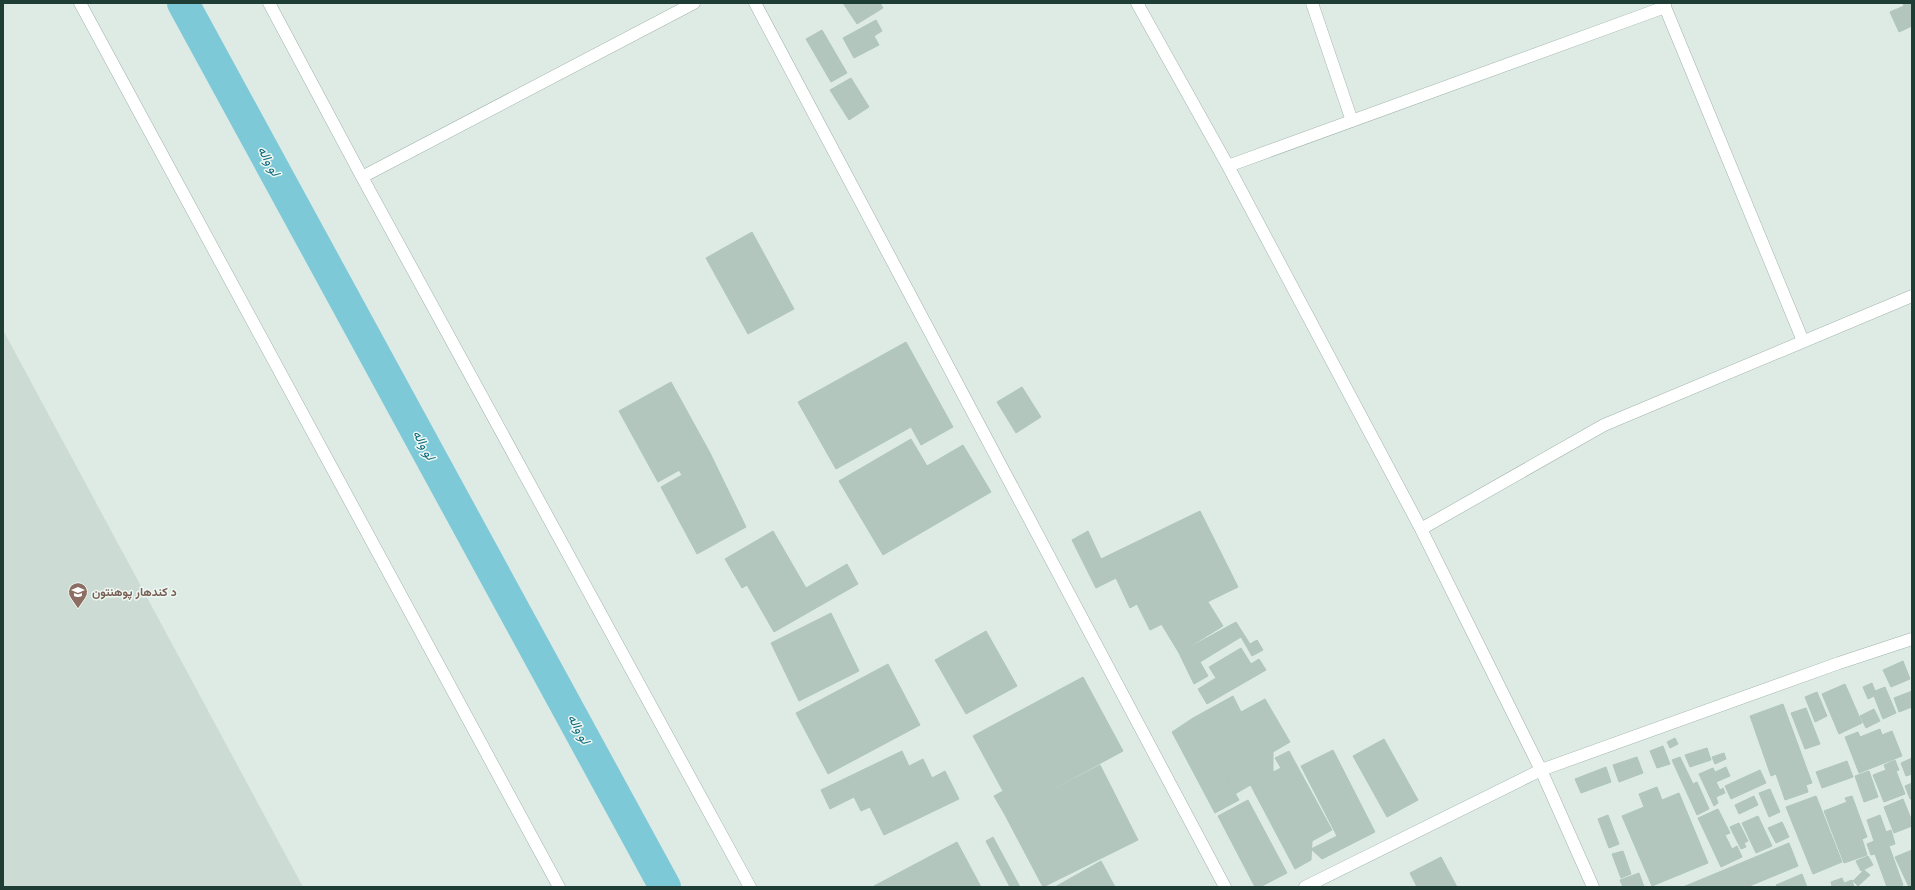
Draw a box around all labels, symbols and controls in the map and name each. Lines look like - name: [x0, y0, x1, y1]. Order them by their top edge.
- water label: لو واله: [254, 144, 284, 180]
- water label: لو واله: [409, 428, 439, 464]
- school or university icon: د کندهار پوهنتون: [67, 581, 89, 609]
- place label: د کندهار پوهنتون: [92, 585, 177, 600]
- water label: لو واله: [564, 712, 594, 748]

